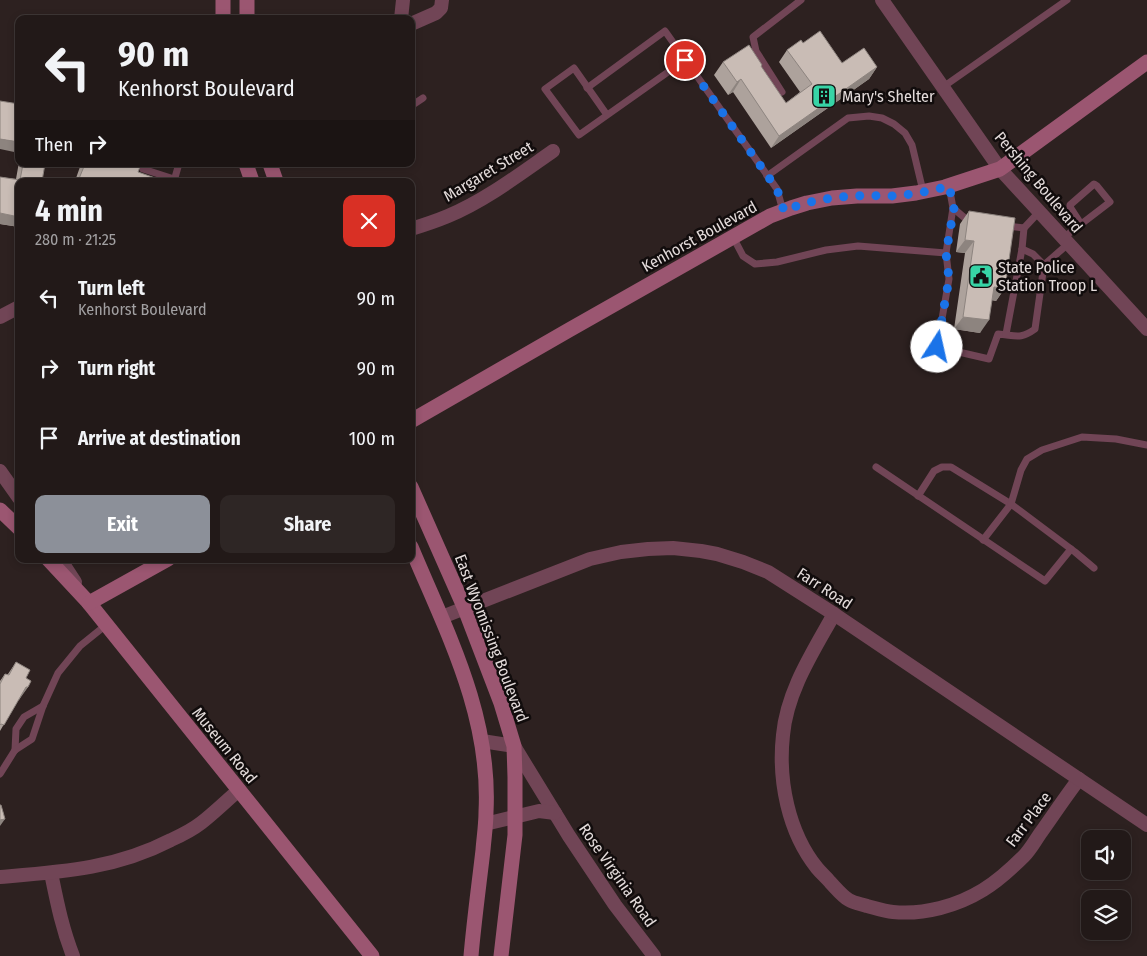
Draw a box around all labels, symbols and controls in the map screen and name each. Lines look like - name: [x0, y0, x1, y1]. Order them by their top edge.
- text: 90 m: [118, 33, 189, 75]
- icon: left: [35, 35, 100, 100]
- pin: [664, 39, 706, 81]
- icon: arrive: [671, 46, 699, 74]
- text: Kenhorst Boulevard: [118, 75, 295, 102]
- building icon: Mary's Shelter: [811, 83, 837, 109]
- place label: Mary's Shelter: [842, 87, 935, 106]
- street label: Pershing Boulevard: [991, 128, 1086, 237]
- icon: right: [83, 130, 111, 158]
- text: Then: [35, 133, 73, 156]
- street label: Margaret Street: [440, 137, 537, 206]
- text: 4 min: [35, 193, 103, 229]
- button: close: [343, 195, 395, 247]
- street label: Kenhorst Boulevard: [638, 197, 760, 276]
- text: 280 m · 21:25: [35, 230, 116, 249]
- place label: State Police Station Troop L: [998, 258, 1097, 295]
- public building icon: State Police Station Troop L: [968, 263, 994, 289]
- text: Turn left: [78, 277, 145, 300]
- icon: left: [35, 284, 63, 312]
- text: 90 m: [357, 287, 395, 310]
- text: Kenhorst Boulevard: [78, 300, 207, 319]
- position arrow: [910, 320, 962, 372]
- icon: right: [35, 354, 63, 382]
- text: Turn right: [78, 357, 155, 380]
- text: 90 m: [357, 357, 395, 380]
- icon: arrive: [35, 424, 63, 452]
- text: Arrive at destination: [78, 427, 241, 450]
- text: 100 m: [349, 427, 395, 450]
- button: Exit: [35, 495, 210, 553]
- button: Share: [220, 495, 395, 553]
- street label: East Wyomissing Boulevard: [451, 552, 532, 725]
- street label: Farr Road: [794, 564, 856, 613]
- street label: Museum Road: [188, 704, 261, 787]
- street label: Farr Place: [1002, 788, 1055, 850]
- street label: Rose Virginia Road: [575, 820, 660, 931]
- map controls: [1081, 830, 1131, 940]
- button: sound: [1081, 830, 1131, 880]
- button: layers: [1081, 890, 1131, 940]

